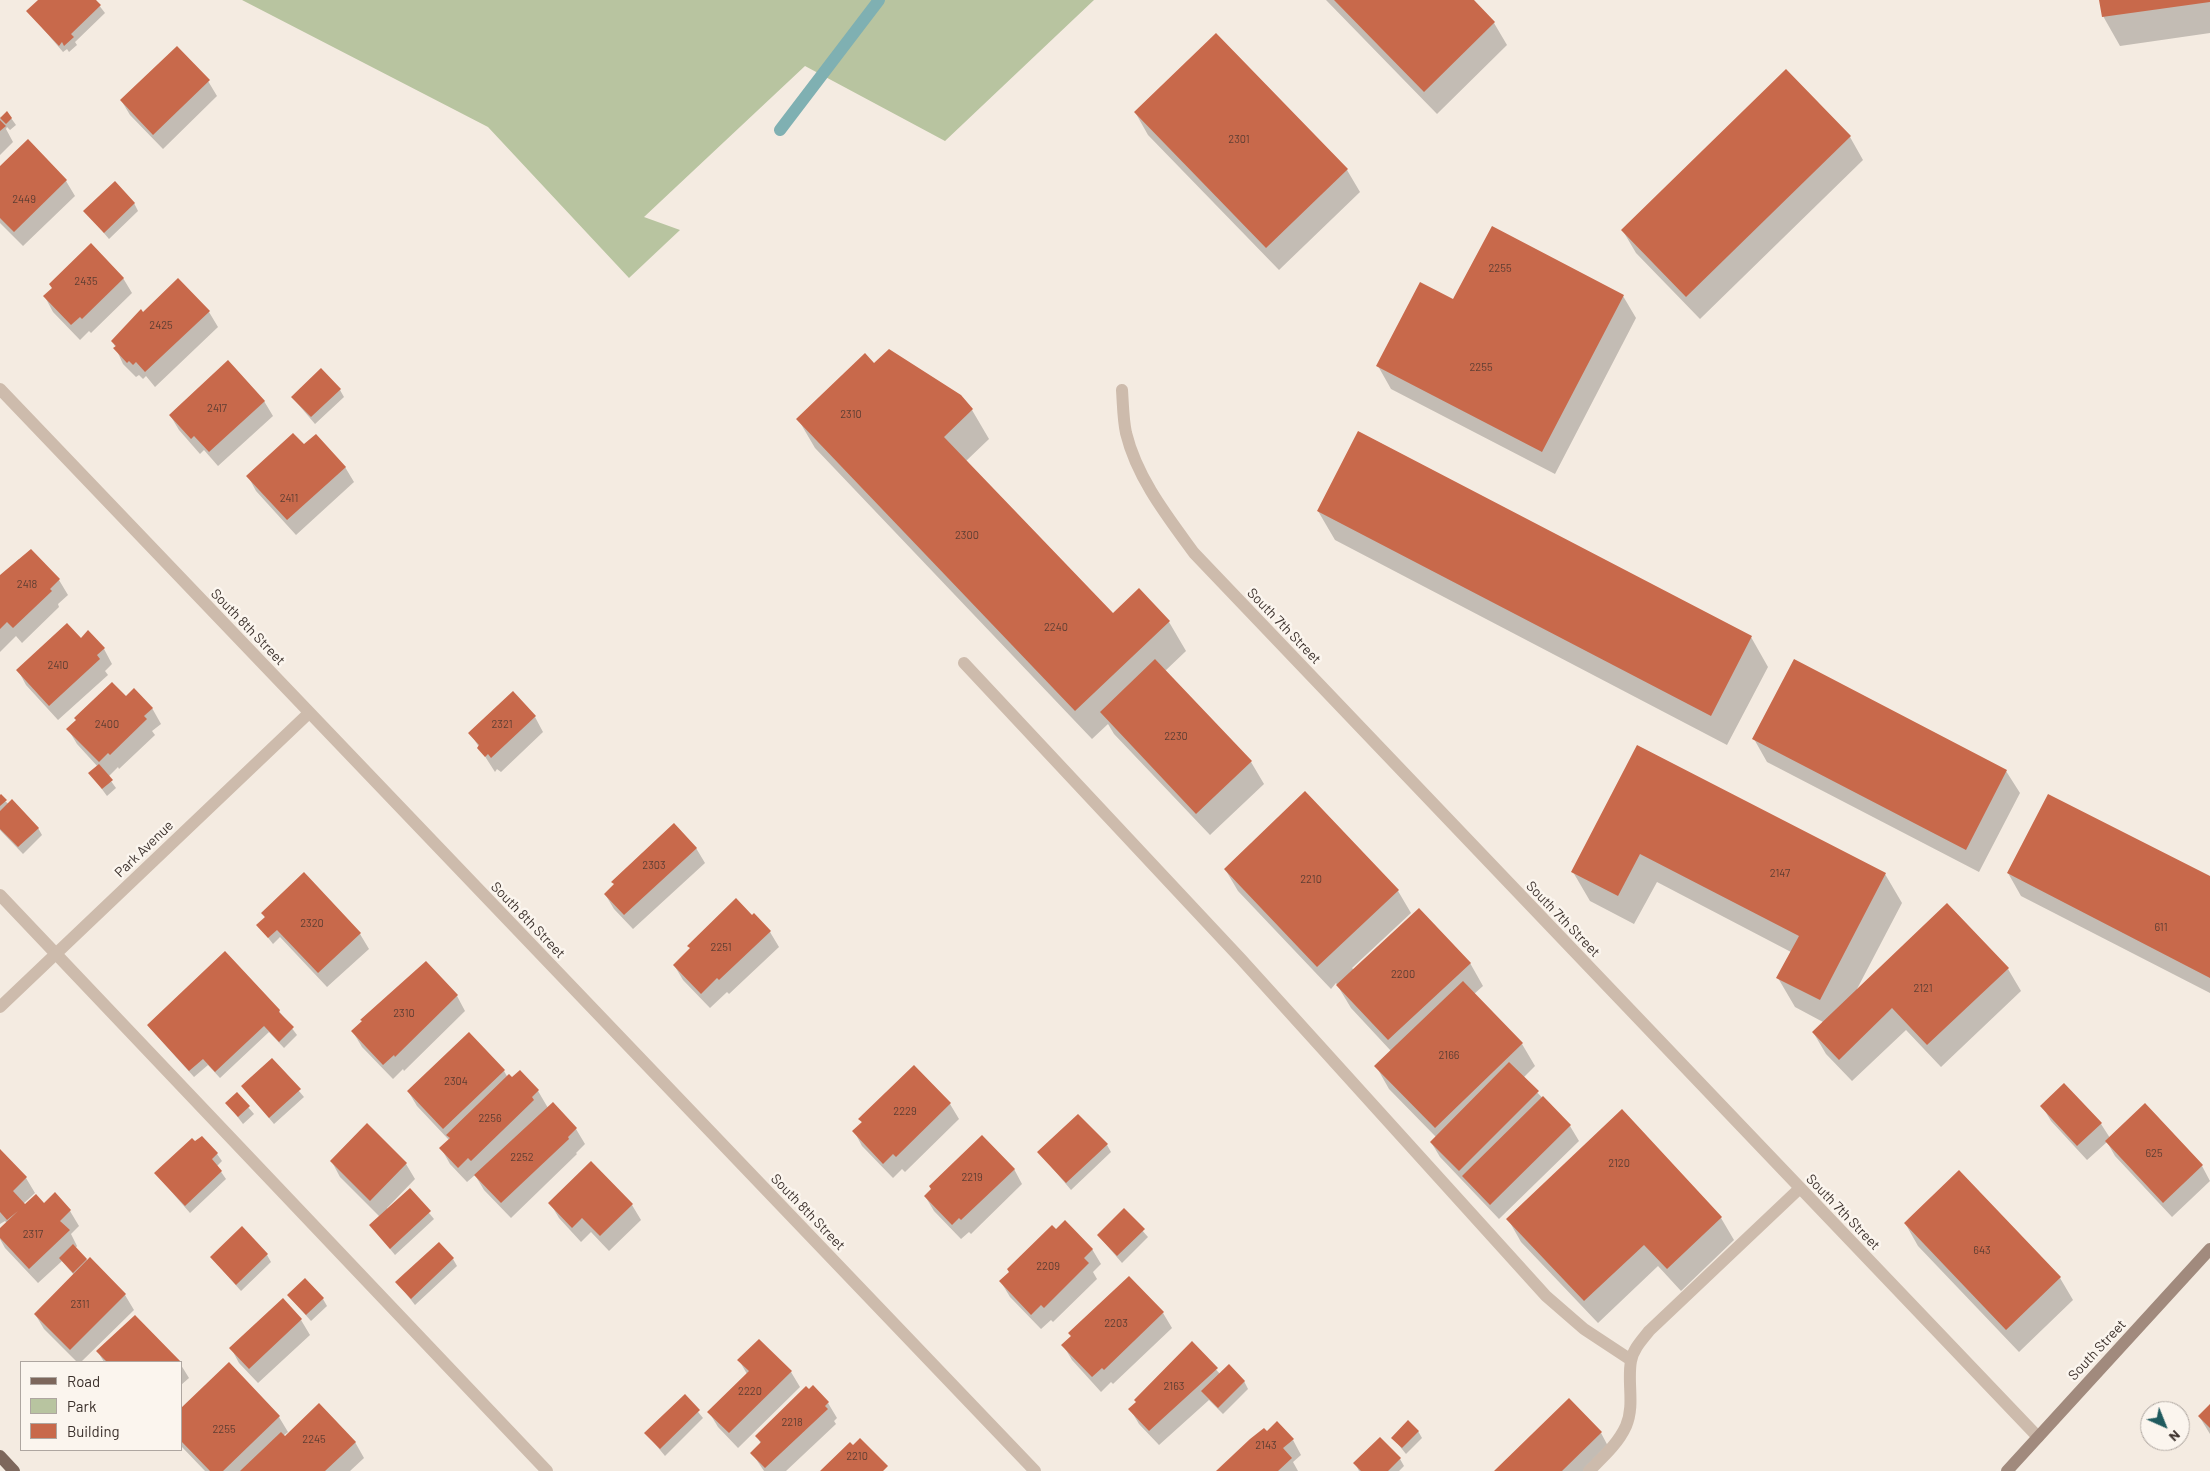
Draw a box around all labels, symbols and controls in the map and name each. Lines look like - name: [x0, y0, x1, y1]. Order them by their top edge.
- house number: 2301: [1228, 132, 1250, 146]
- house number: 2449: [12, 192, 36, 206]
- house number: 2255: [1488, 261, 1512, 275]
- house number: 2435: [74, 274, 98, 288]
- house number: 2425: [149, 318, 173, 332]
- house number: 2255: [1469, 360, 1493, 374]
- house number: 2417: [207, 401, 227, 415]
- house number: 2310: [840, 407, 862, 421]
- house number: 2411: [280, 491, 298, 505]
- house number: 2300: [955, 528, 979, 542]
- house number: 2418: [17, 577, 37, 591]
- street label: South 8th Street: [207, 585, 289, 669]
- street label: South 7th Street: [1244, 585, 1324, 667]
- house number: 2240: [1044, 620, 1068, 634]
- house number: 2410: [47, 658, 69, 672]
- house number: 2400: [95, 717, 119, 731]
- house number: 2321: [491, 717, 513, 731]
- house number: 2230: [1164, 729, 1188, 743]
- street label: Park Avenue: [111, 817, 177, 881]
- house number: 2303: [642, 858, 666, 872]
- house number: 2147: [1770, 866, 1790, 880]
- house number: 2210: [1300, 872, 1322, 886]
- street label: South 8th Street: [487, 878, 569, 962]
- street label: South 7th Street: [1523, 878, 1603, 960]
- house number: 2320: [300, 916, 324, 930]
- house number: 611: [2154, 920, 2168, 934]
- house number: 2251: [711, 940, 731, 954]
- house number: 2200: [1391, 967, 1415, 981]
- house number: 2121: [1913, 981, 1933, 995]
- house number: 2310: [393, 1006, 415, 1020]
- house number: 2166: [1439, 1048, 1459, 1062]
- house number: 2304: [444, 1074, 468, 1088]
- house number: 2229: [893, 1104, 917, 1118]
- house number: 2256: [478, 1111, 502, 1125]
- house number: 625: [2145, 1146, 2163, 1160]
- house number: 2252: [510, 1150, 534, 1164]
- house number: 2120: [1608, 1156, 1630, 1170]
- street label: South 8th Street: [767, 1170, 849, 1254]
- house number: 2219: [961, 1170, 983, 1184]
- street label: South 7th Street: [1803, 1171, 1883, 1253]
- house number: 2317: [23, 1227, 43, 1241]
- house number: 643: [1973, 1243, 1991, 1257]
- house number: 2209: [1036, 1259, 1060, 1273]
- house number: 2311: [70, 1297, 90, 1311]
- house number: 2203: [1104, 1316, 1128, 1330]
- street label: South Street: [2065, 1316, 2129, 1384]
- legend: [20, 1361, 182, 1451]
- text: Road: [67, 1372, 100, 1390]
- house number: 2163: [1164, 1379, 1184, 1393]
- house number: 2220: [738, 1384, 762, 1398]
- text: Park: [67, 1397, 96, 1415]
- north arrow: [2140, 1401, 2190, 1451]
- house number: 2218: [781, 1415, 803, 1429]
- text: Building: [67, 1422, 120, 1440]
- house number: 2255: [212, 1422, 236, 1436]
- text: N: [2166, 1427, 2184, 1446]
- house number: 2245: [302, 1432, 326, 1446]
- house number: 2143: [1255, 1438, 1277, 1452]
- house number: 2210: [846, 1449, 868, 1463]

